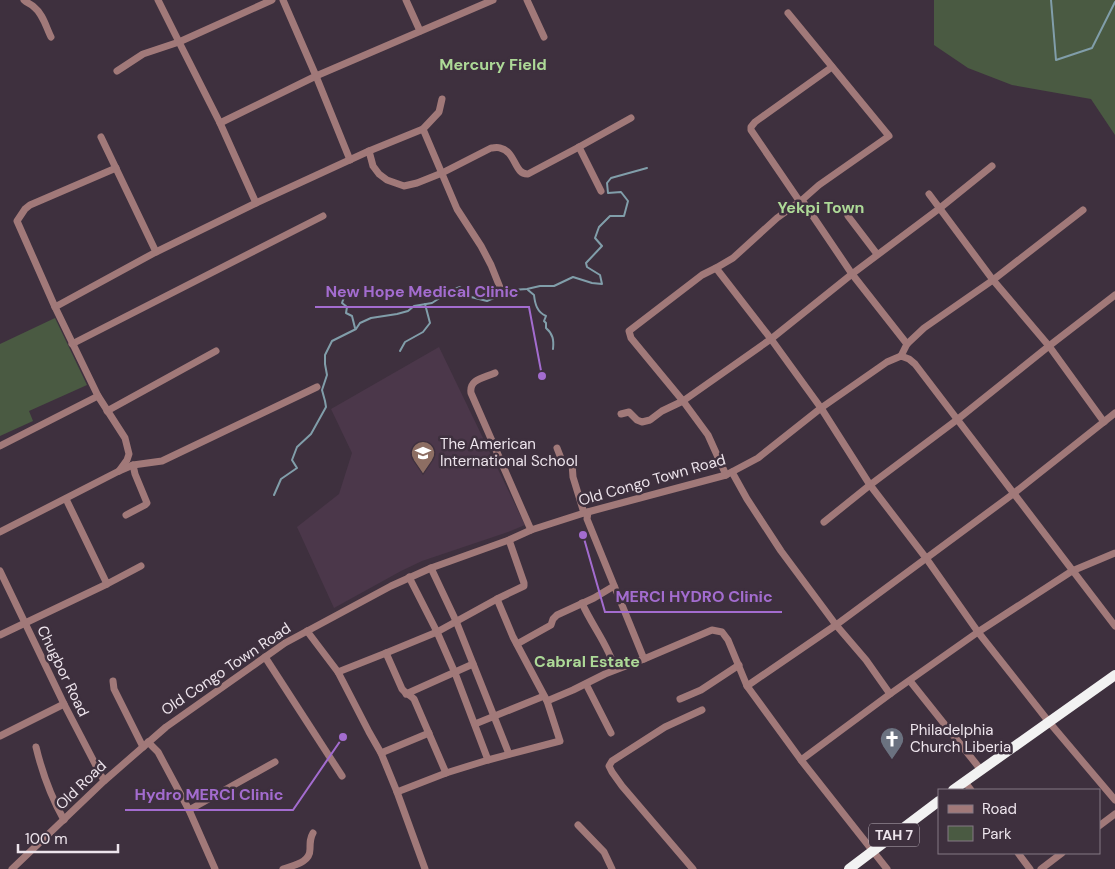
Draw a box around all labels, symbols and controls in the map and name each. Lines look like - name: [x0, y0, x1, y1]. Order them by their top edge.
- district label: Mercury Field: [439, 54, 547, 75]
- district label: Yekpi Town: [778, 197, 864, 218]
- callout: New Hope Medical Clinic: [315, 276, 529, 307]
- text: New Hope Medical Clinic: [325, 281, 519, 302]
- place label: The American International School: [440, 434, 578, 471]
- school or university icon: The American International School: [410, 440, 436, 474]
- street label: Old Congo Town Road: [576, 449, 728, 511]
- callout: MERCI HYDRO Clinic: [605, 581, 782, 612]
- text: MERCI HYDRO Clinic: [615, 586, 773, 607]
- street label: Old Congo Town Road: [157, 618, 295, 720]
- street label: Chugbor Road: [32, 622, 94, 720]
- district label: Cabral Estate: [534, 651, 640, 672]
- place label: Philadelphia Church Liberia: [910, 720, 1011, 757]
- church icon: Philadelphia Church Liberia: [879, 726, 905, 760]
- street label: Old Road: [51, 756, 111, 814]
- callout: Hydro MERCI Clinic: [125, 779, 293, 810]
- text: Hydro MERCI Clinic: [135, 784, 283, 805]
- legend: [938, 789, 1100, 854]
- text: Road: [982, 799, 1017, 819]
- scale bar: [18, 822, 118, 854]
- road number: TAH 7: [869, 824, 919, 846]
- text: Park: [982, 824, 1012, 844]
- text: 100 m: [25, 829, 68, 849]

